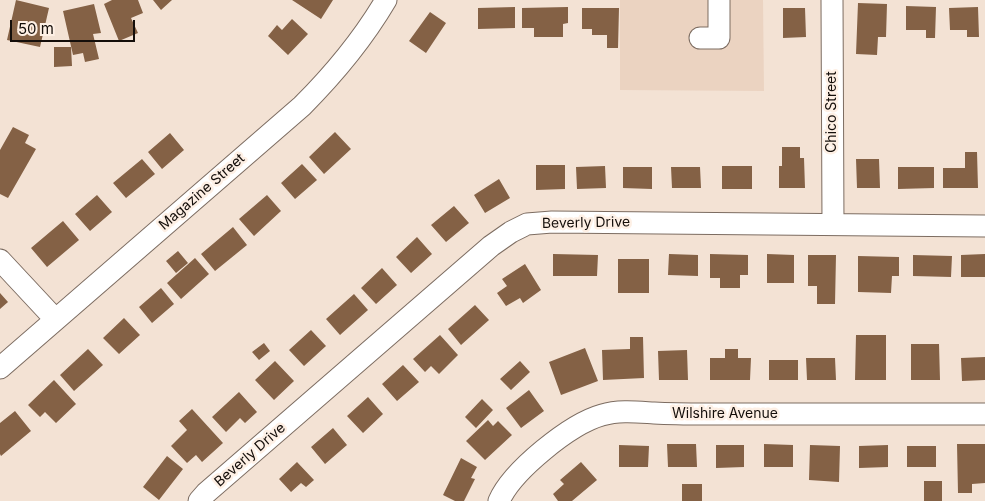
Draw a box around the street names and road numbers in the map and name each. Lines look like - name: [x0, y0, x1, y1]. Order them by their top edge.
- street label: Chico Street: [824, 71, 840, 153]
- street label: Magazine Street: [156, 150, 248, 234]
- street label: Beverly Drive: [542, 214, 630, 232]
- street label: Wilshire Avenue: [672, 406, 778, 422]
- street label: Beverly Drive: [211, 420, 289, 490]

